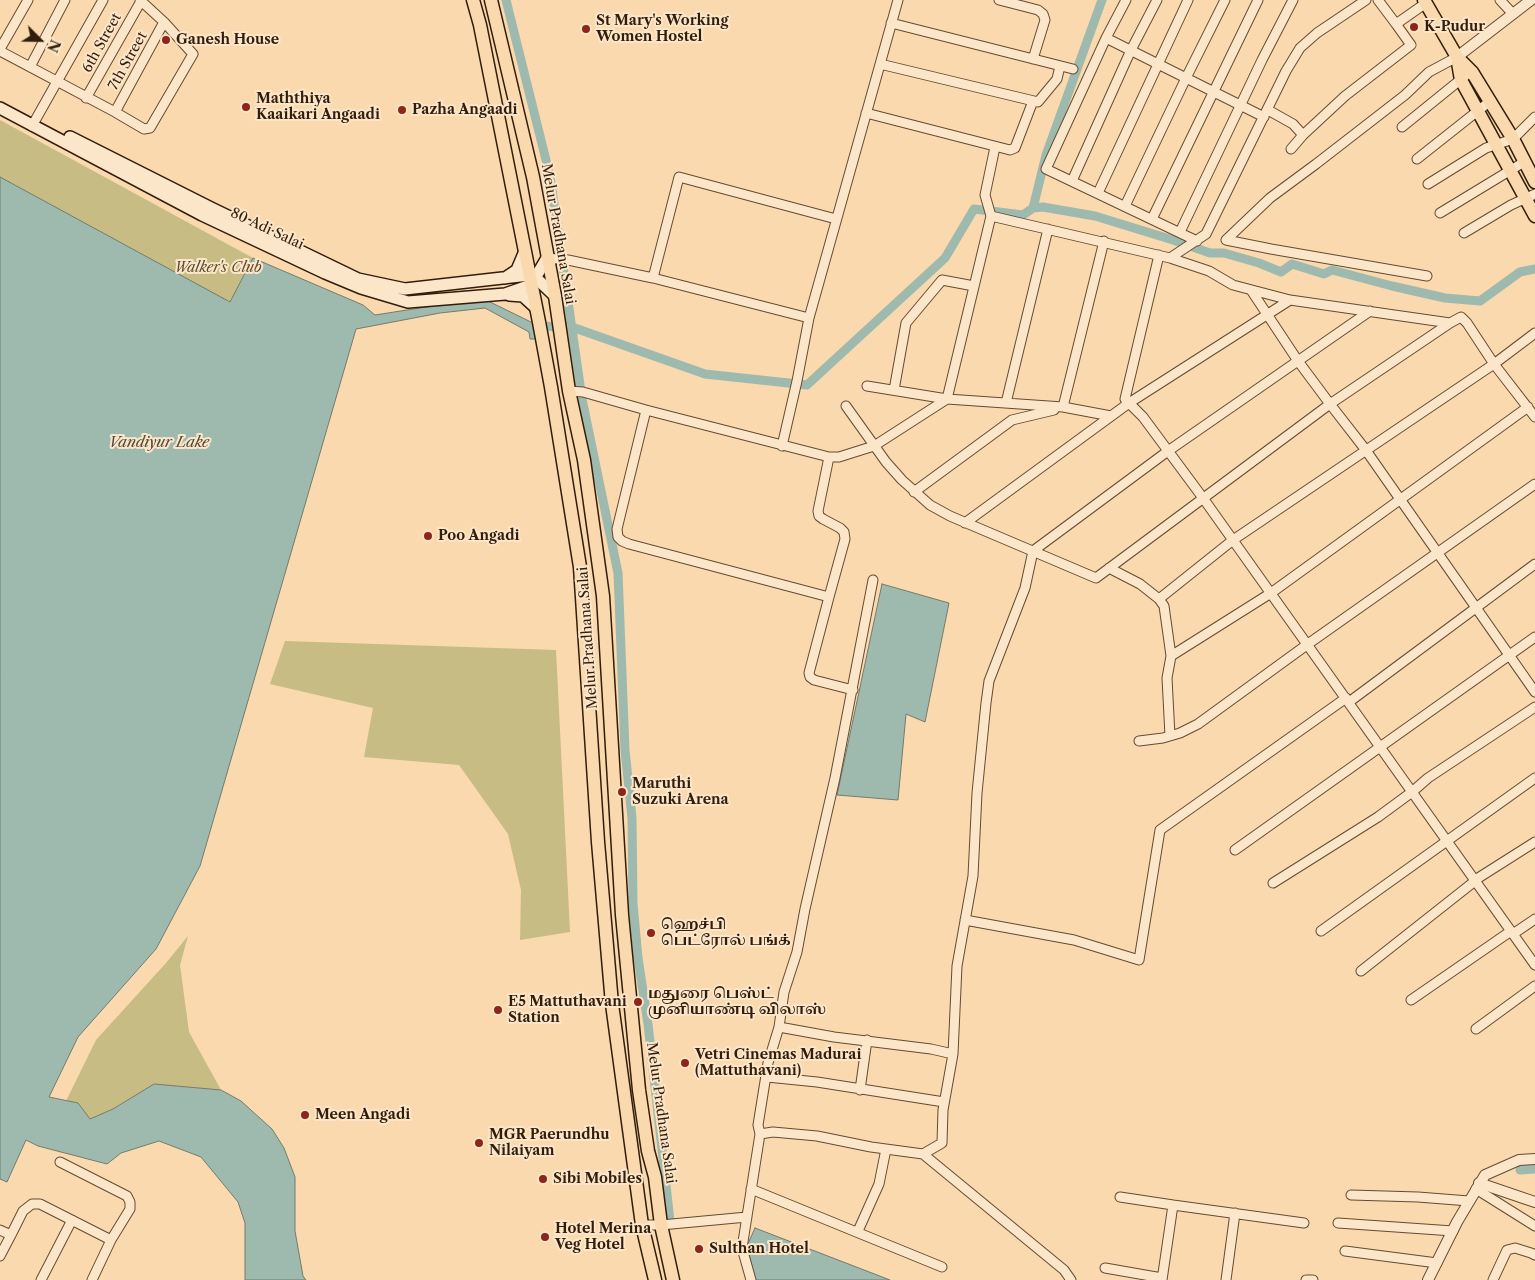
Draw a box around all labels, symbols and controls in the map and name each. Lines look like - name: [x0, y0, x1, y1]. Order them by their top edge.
- street label: 6th Street: [79, 10, 125, 76]
- place label: St Mary's Working Women Hostel: [596, 13, 728, 46]
- north arrow: [15, 15, 65, 65]
- place label: K-Pudur: [1424, 19, 1485, 35]
- marker: K-Pudur: [1408, 21, 1420, 33]
- marker: St Mary's Working Women Hostel: [580, 23, 592, 35]
- street label: 7th Street: [105, 29, 151, 93]
- place label: Ganesh House: [176, 32, 279, 48]
- marker: Ganesh House: [160, 34, 172, 46]
- text: N: [43, 37, 64, 55]
- place label: Maththiya Kaaikari Angaadi: [256, 91, 380, 124]
- marker: Maththiya Kaaikari Angaadi: [240, 101, 252, 113]
- place label: Pazha Angaadi: [412, 102, 518, 118]
- marker: Pazha Angaadi: [396, 104, 408, 116]
- street label: Melur Pradhana Salai: [537, 162, 579, 306]
- street label: 80 Adi Salai: [228, 205, 306, 253]
- park label: Walker's Club: [174, 260, 262, 276]
- water label: Vandiyur Lake: [109, 434, 209, 452]
- place label: Poo Angadi: [438, 528, 519, 544]
- marker: Poo Angadi: [422, 530, 434, 542]
- street label: Melur Pradhana Salai: [575, 566, 601, 710]
- place label: Maruthi Suzuki Arena: [632, 776, 729, 809]
- marker: Maruthi Suzuki Arena: [616, 786, 628, 798]
- place label: ஹெச்பி பெட்ரோல் பங்க்: [661, 917, 791, 950]
- marker: ஹெச்பி பெட்ரோல் பங்க்: [645, 927, 657, 939]
- place label: மதுரை பெஸ்ட் முனியாண்டி விலாஸ்: [648, 986, 826, 1019]
- place label: E5 Mattuthavani Station: [508, 994, 627, 1026]
- marker: மதுரை பெஸ்ட் முனியாண்டி விலாஸ்: [632, 996, 644, 1008]
- marker: E5 Mattuthavani Station: [492, 1004, 504, 1016]
- street label: Melur Pradhana Salai: [643, 1041, 679, 1185]
- place label: Vetri Cinemas Madurai (Mattuthavani): [695, 1047, 861, 1080]
- marker: Vetri Cinemas Madurai (Mattuthavani): [679, 1057, 691, 1069]
- place label: Meen Angadi: [315, 1107, 410, 1123]
- marker: Meen Angadi: [299, 1109, 311, 1121]
- place label: MGR Paerundhu Nilaiyam: [489, 1127, 609, 1160]
- marker: MGR Paerundhu Nilaiyam: [473, 1137, 485, 1149]
- place label: Sibi Mobiles: [553, 1171, 642, 1187]
- marker: Sibi Mobiles: [537, 1173, 549, 1185]
- place label: Hotel Merina Veg Hotel: [555, 1221, 651, 1254]
- marker: Hotel Merina Veg Hotel: [539, 1231, 551, 1243]
- place label: Sulthan Hotel: [709, 1241, 809, 1257]
- marker: Sulthan Hotel: [693, 1243, 705, 1255]

